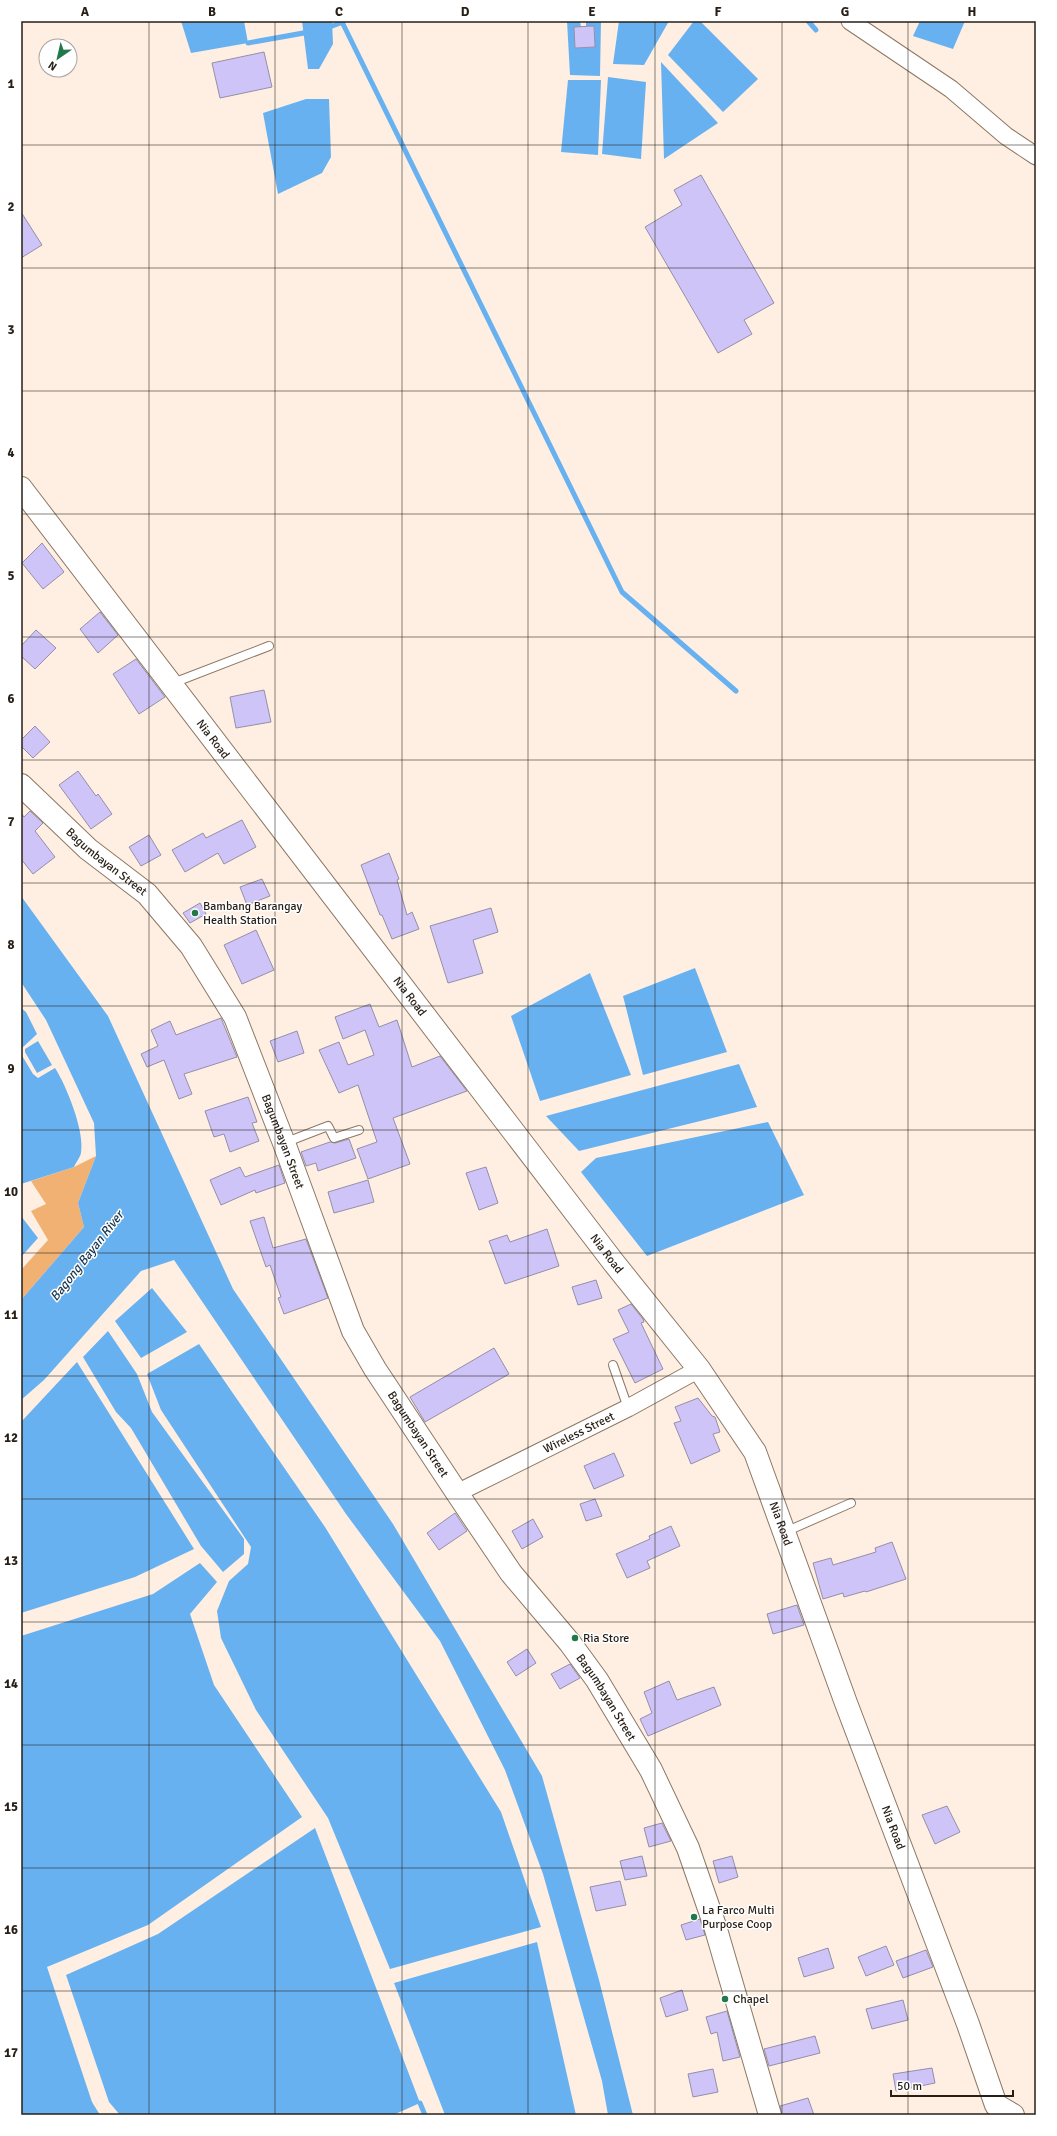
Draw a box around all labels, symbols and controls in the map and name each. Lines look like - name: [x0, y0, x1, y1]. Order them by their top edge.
- text: A: [81, 4, 90, 20]
- text: B: [208, 4, 216, 20]
- text: C: [335, 4, 343, 20]
- text: D: [461, 4, 470, 20]
- text: E: [588, 4, 596, 20]
- text: F: [715, 4, 722, 20]
- text: G: [841, 4, 849, 20]
- text: H: [968, 4, 976, 20]
- north arrow: [38, 38, 78, 78]
- text: N: [46, 58, 59, 73]
- text: 1: [7, 76, 15, 92]
- text: 2: [7, 199, 15, 215]
- text: 3: [7, 322, 15, 338]
- text: 4: [7, 445, 15, 461]
- text: 5: [7, 568, 15, 584]
- text: 6: [7, 691, 15, 707]
- street label: Nia Road: [193, 716, 233, 762]
- text: 7: [7, 814, 15, 830]
- street label: Bagumbayan Street: [63, 824, 150, 899]
- place label: Bambang Barangay Health Station: [203, 899, 302, 928]
- marker: Bambang Barangay Health Station: [190, 908, 200, 918]
- text: 8: [7, 937, 15, 953]
- street label: Nia Road: [390, 973, 430, 1019]
- text: 9: [7, 1061, 15, 1077]
- street label: Bagumbayan Street: [258, 1092, 308, 1191]
- text: 10: [4, 1184, 18, 1200]
- water label: Bagong Bayan River: [47, 1206, 128, 1304]
- street label: Nia Road: [587, 1231, 627, 1276]
- text: 11: [4, 1307, 18, 1323]
- street label: Bagumbayan Street: [384, 1388, 452, 1480]
- street label: Wireless Street: [541, 1408, 617, 1456]
- text: 12: [4, 1430, 18, 1446]
- street label: Nia Road: [766, 1499, 796, 1548]
- text: 13: [4, 1553, 18, 1569]
- place label: Ria Store: [583, 1631, 629, 1646]
- marker: Ria Store: [570, 1633, 580, 1643]
- street label: Bagumbayan Street: [573, 1651, 639, 1744]
- text: 14: [4, 1676, 18, 1692]
- text: 15: [4, 1799, 18, 1815]
- street label: Nia Road: [878, 1803, 908, 1852]
- place label: La Farco Multi Purpose Coop: [702, 1903, 775, 1932]
- marker: La Farco Multi Purpose Coop: [689, 1912, 699, 1922]
- text: 16: [4, 1922, 18, 1938]
- place label: Chapel: [733, 1992, 769, 2007]
- marker: Chapel: [720, 1994, 730, 2004]
- text: 17: [4, 2045, 18, 2061]
- scale bar: [891, 2072, 1013, 2098]
- text: 50 m: [897, 2079, 922, 2094]

